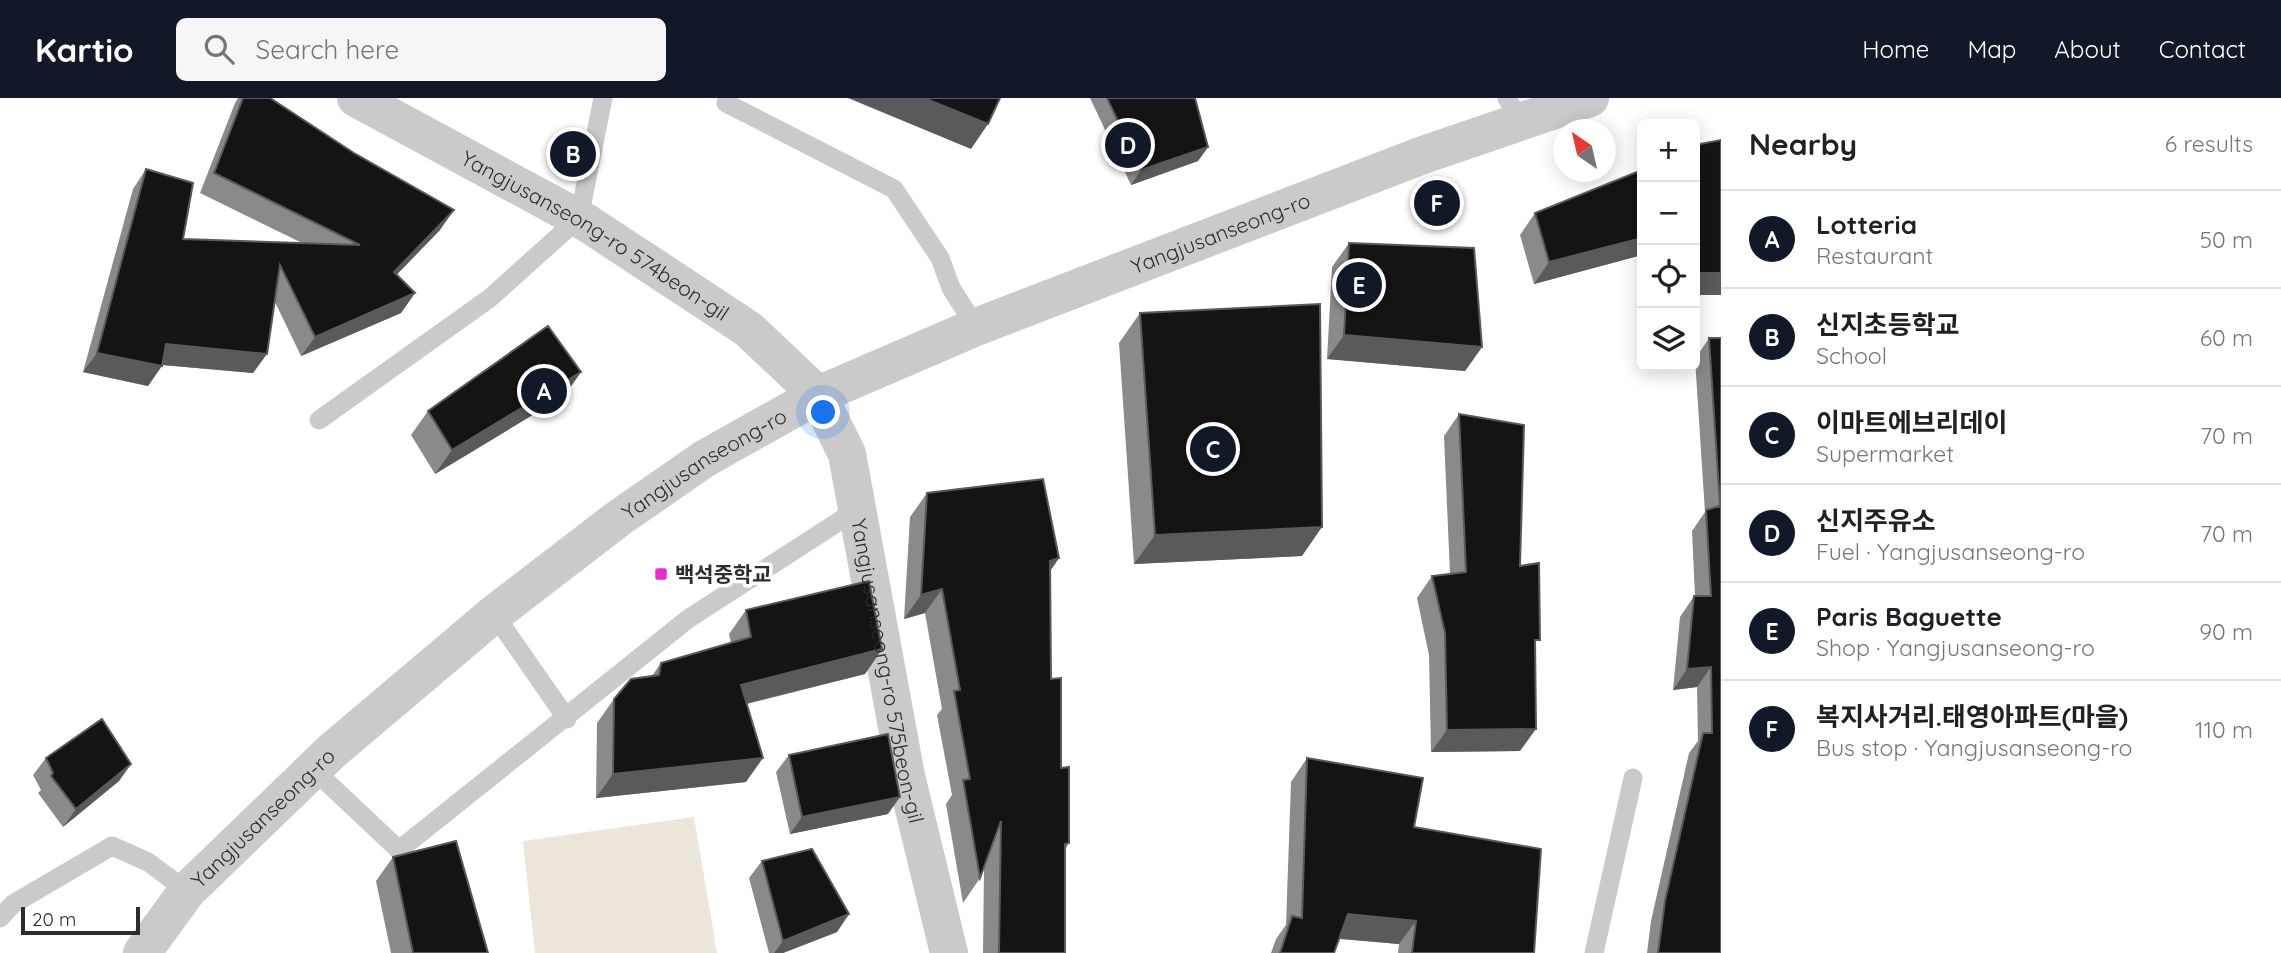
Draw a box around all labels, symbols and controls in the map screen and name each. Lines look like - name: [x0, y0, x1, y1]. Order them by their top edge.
- search box: [176, 18, 666, 81]
- text: Kartio: [35, 29, 134, 70]
- icon: search: [200, 30, 238, 68]
- text: Search here: [256, 33, 399, 66]
- text: Home: [1862, 34, 1929, 64]
- text: Map: [1967, 34, 2016, 64]
- text: About: [2054, 34, 2121, 64]
- text: Contact: [2159, 34, 2246, 64]
- pin: D: [1105, 119, 1151, 171]
- north arrow: [1553, 119, 1616, 182]
- map controls: [1637, 119, 1700, 371]
- button: +: [1637, 119, 1700, 182]
- text: Nearby: [1749, 125, 1857, 163]
- pin: B: [550, 128, 596, 180]
- text: 6 results: [2165, 129, 2253, 158]
- street label: Yangjusanseong-ro 574beon-gil: [457, 145, 734, 326]
- pin: F: [1414, 177, 1460, 229]
- button: −: [1637, 182, 1700, 245]
- street label: Yangjusanseong-ro: [1127, 187, 1314, 279]
- text: Lotteria: [1816, 208, 1917, 241]
- text: A: [1765, 225, 1779, 254]
- text: 50 m: [2200, 225, 2253, 254]
- text: Restaurant: [1816, 241, 1933, 270]
- button: locate: [1637, 245, 1700, 308]
- pin: E: [1336, 259, 1382, 311]
- button: layers: [1637, 308, 1700, 371]
- text: 신지초등학교: [1816, 308, 1960, 341]
- text: B: [1764, 323, 1780, 352]
- text: 60 m: [2200, 323, 2253, 352]
- text: School: [1816, 341, 1887, 370]
- pin: A: [521, 365, 567, 417]
- your location: [806, 395, 840, 429]
- street label: Yangjusanseong-ro: [617, 402, 791, 525]
- text: 이마트에브리데이: [1816, 406, 2007, 439]
- text: C: [1765, 421, 1779, 450]
- text: 70 m: [2200, 421, 2253, 450]
- pin: C: [1190, 423, 1236, 475]
- text: Supermarket: [1816, 439, 1954, 468]
- text: 신지주유소: [1816, 504, 1936, 537]
- street label: Yangjusanseong-ro 575beon-gil: [846, 516, 930, 826]
- text: D: [1764, 519, 1780, 548]
- text: 70 m: [2200, 519, 2253, 548]
- text: Fuel · Yangjusanseong-ro: [1816, 537, 2085, 566]
- place label: 백석중학교: [675, 561, 772, 587]
- marker: 백석중학교: [653, 566, 669, 582]
- text: Paris Baguette: [1816, 600, 2002, 633]
- text: E: [1765, 617, 1779, 646]
- text: 90 m: [2199, 617, 2253, 646]
- text: Shop · Yangjusanseong-ro: [1816, 633, 2095, 662]
- text: 복지사거리.태영아파트(마을): [1816, 700, 2128, 733]
- text: F: [1766, 715, 1778, 744]
- text: 110 m: [2195, 715, 2253, 744]
- text: Bus stop · Yangjusanseong-ro: [1816, 733, 2132, 762]
- street label: Yangjusanseong-ro: [185, 742, 340, 893]
- scale bar: [21, 904, 140, 936]
- text: 20 m: [32, 907, 76, 931]

